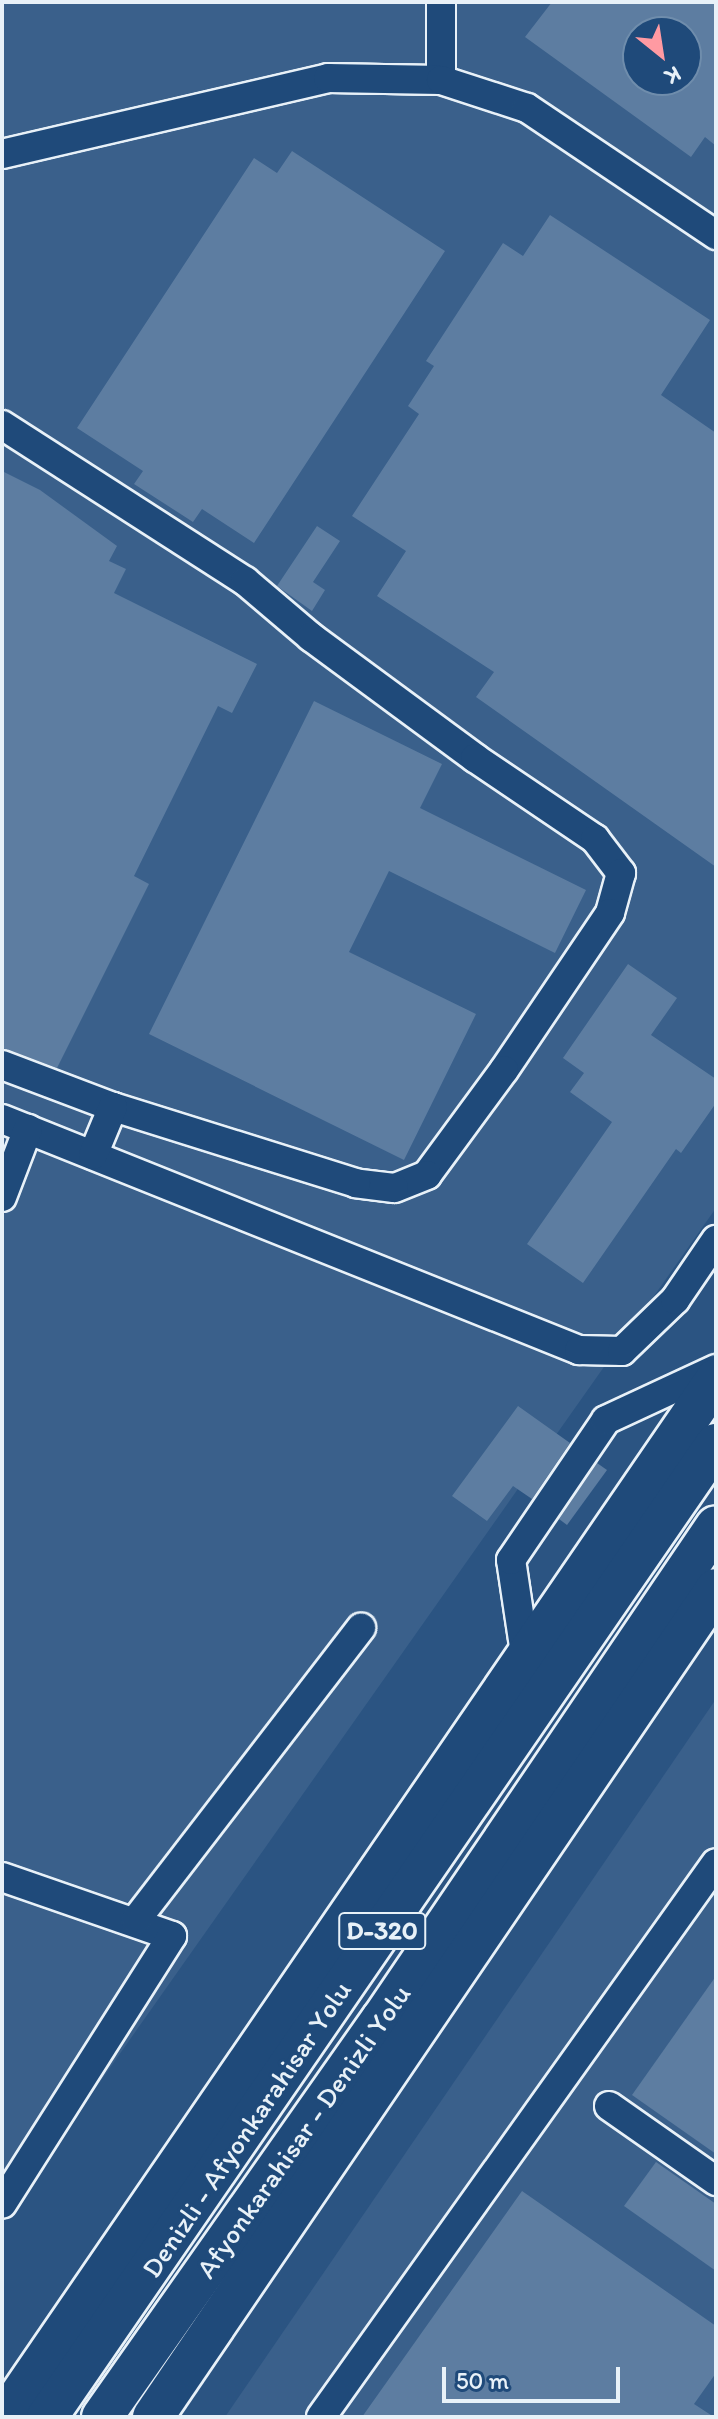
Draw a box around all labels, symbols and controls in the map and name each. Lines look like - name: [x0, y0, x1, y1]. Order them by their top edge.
- north arrow: [622, 16, 702, 96]
- text: K: [660, 60, 686, 91]
- road number: D-320: [338, 1909, 426, 1953]
- street label: Denizli - Afyonkarahisar Yolu: [135, 1975, 357, 2283]
- street label: Afyonkarahisar - Denizli Yolu: [189, 1979, 417, 2283]
- scale bar: [446, 2351, 624, 2401]
- text: 50 m: [456, 2366, 509, 2395]

